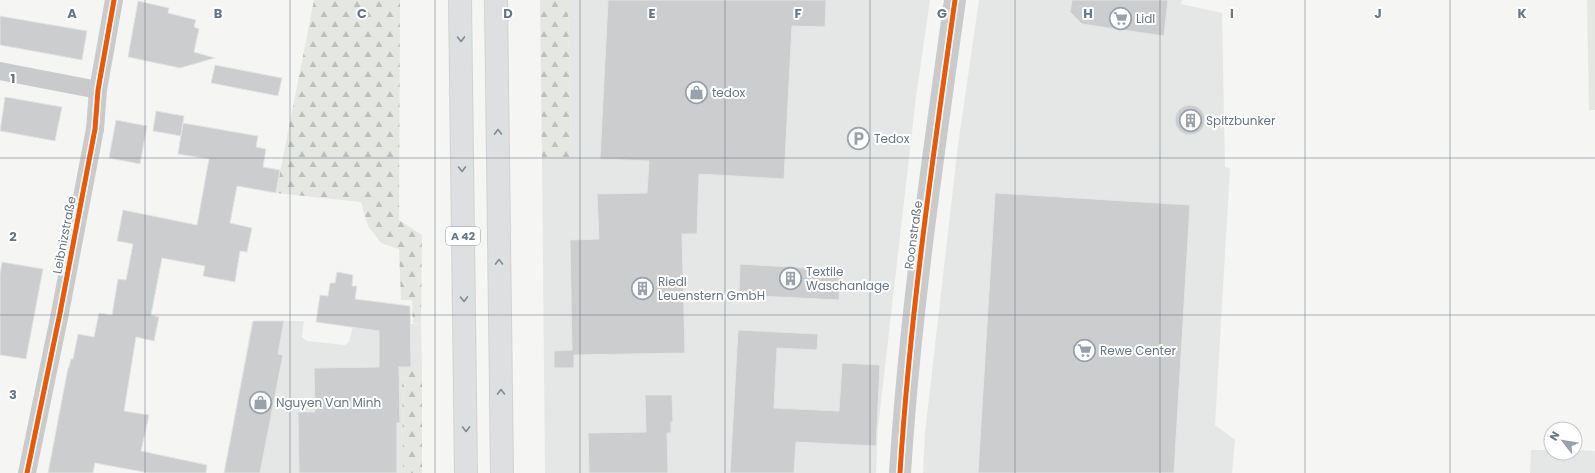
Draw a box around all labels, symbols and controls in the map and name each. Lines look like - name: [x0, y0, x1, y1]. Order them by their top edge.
- text: A: [67, 4, 77, 23]
- text: B: [214, 4, 223, 23]
- text: C: [357, 4, 367, 23]
- text: D: [503, 4, 513, 23]
- text: E: [648, 4, 656, 23]
- text: F: [794, 4, 802, 23]
- text: G: [937, 4, 947, 23]
- text: H: [1083, 4, 1093, 23]
- text: I: [1230, 4, 1234, 23]
- text: J: [1374, 4, 1382, 23]
- text: K: [1517, 4, 1527, 23]
- supermarket icon: Lidl: [1108, 5, 1134, 31]
- place label: Lidl: [1136, 10, 1155, 27]
- one-way arrow: [457, 36, 465, 42]
- text: 1: [11, 69, 15, 88]
- shop icon: tedox: [683, 79, 709, 105]
- place label: tedox: [712, 84, 746, 101]
- building icon: Spitzbunker: [1177, 107, 1203, 133]
- place label: Spitzbunker: [1206, 112, 1276, 129]
- parking icon: Tedox: [845, 125, 871, 151]
- one-way arrow: [494, 129, 502, 135]
- place label: Tedox: [874, 130, 910, 147]
- one-way arrow: [458, 166, 466, 172]
- street label: Leibnizstraße: [48, 195, 80, 275]
- street label: Roonstraße: [900, 200, 926, 270]
- text: 2: [9, 227, 17, 246]
- road number: A 42: [446, 227, 480, 245]
- one-way arrow: [495, 259, 503, 265]
- place label: Textile Waschanlage: [806, 263, 889, 294]
- building icon: Textile Waschanlage: [777, 265, 803, 291]
- place label: Riedl Leuenstern GmbH: [658, 273, 765, 304]
- building icon: Riedl Leuenstern GmbH: [629, 275, 655, 301]
- one-way arrow: [460, 296, 468, 302]
- supermarket icon: Rewe Center: [1071, 337, 1097, 363]
- place label: Rewe Center: [1100, 342, 1176, 359]
- text: 3: [9, 385, 17, 404]
- shop icon: Nguyen Van Minh: [248, 389, 274, 415]
- one-way arrow: [497, 389, 505, 395]
- place label: Nguyen Van Minh: [276, 394, 381, 411]
- north arrow: [1543, 421, 1583, 461]
- one-way arrow: [462, 426, 470, 432]
- text: N: [1545, 428, 1563, 444]

